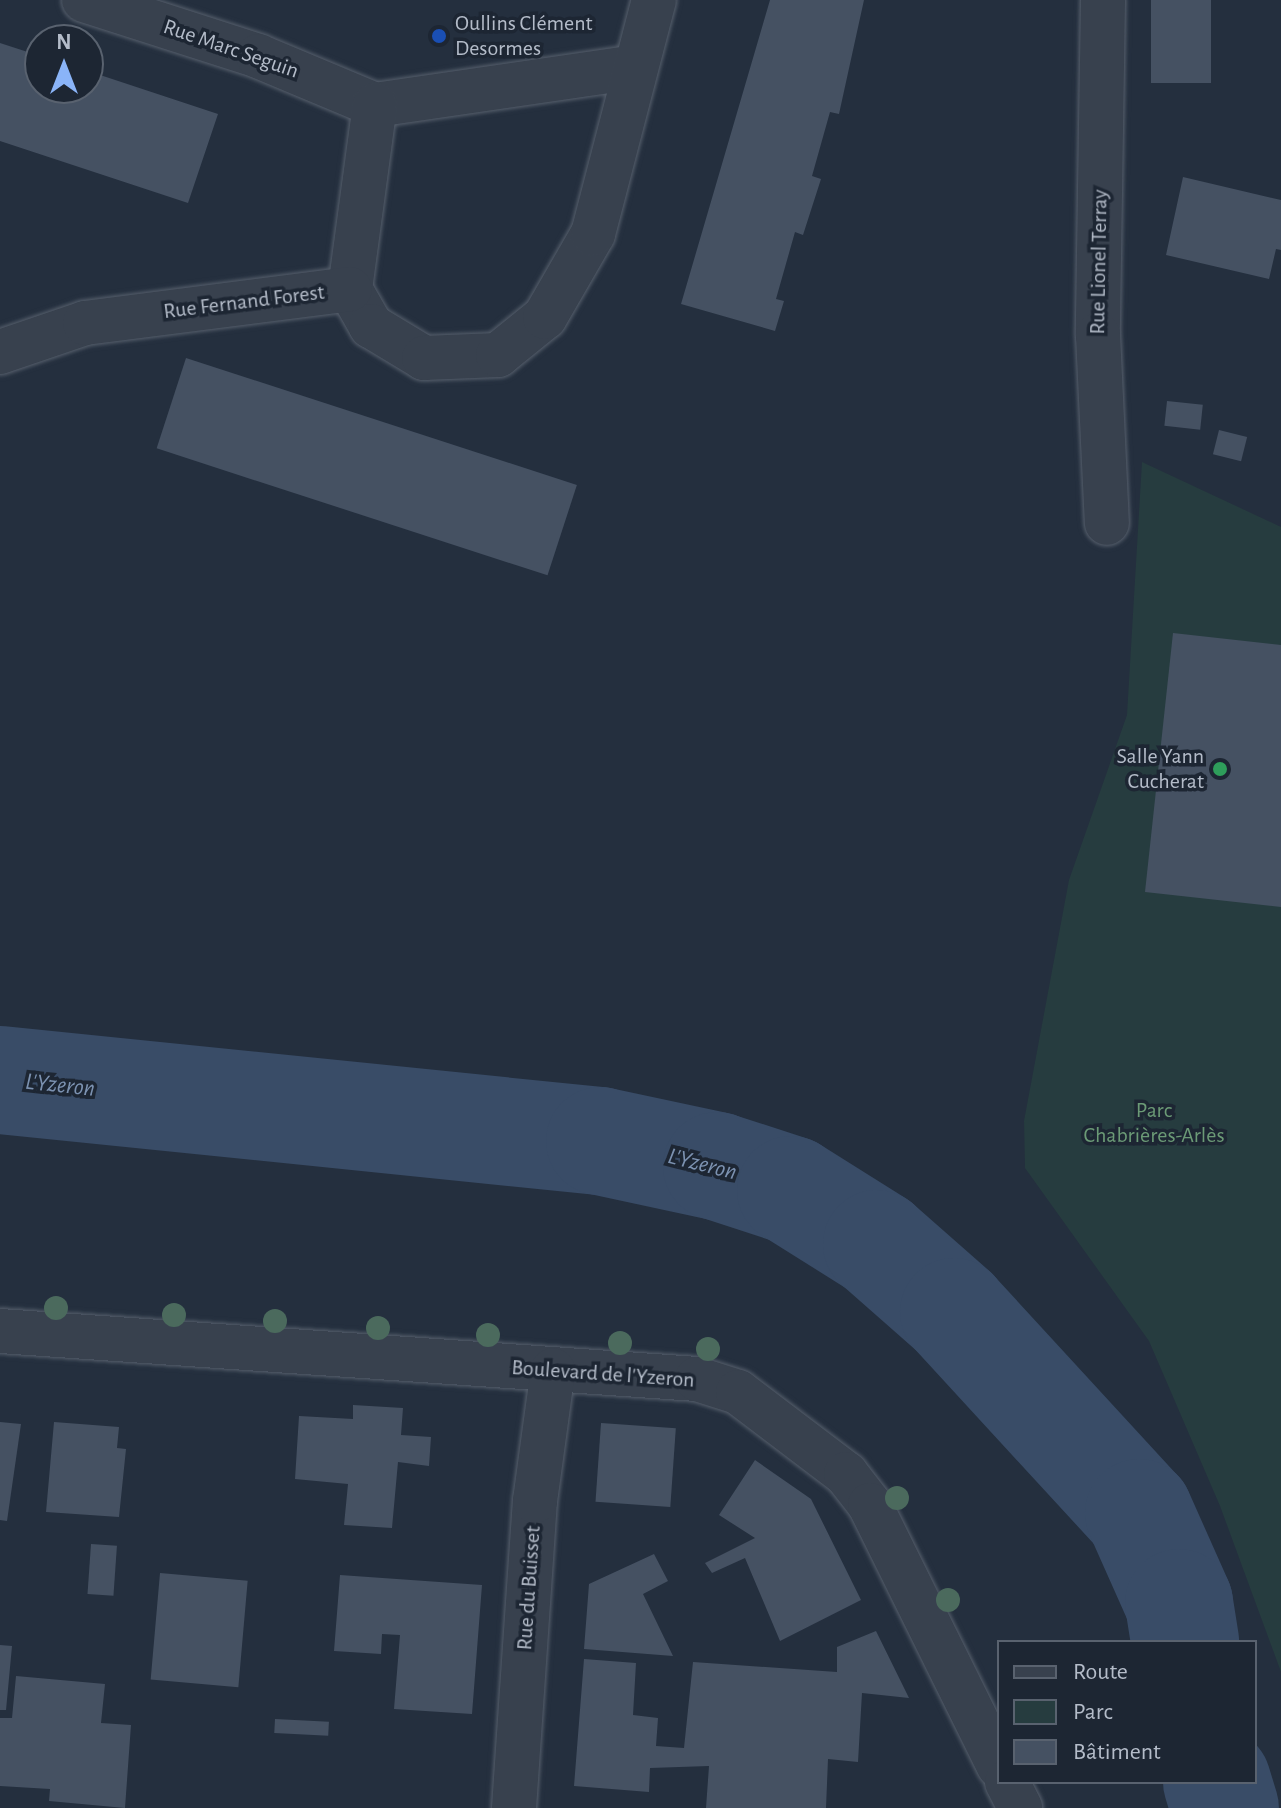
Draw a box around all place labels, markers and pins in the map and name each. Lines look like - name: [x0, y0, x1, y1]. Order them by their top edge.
- place label: Oullins Clément Desormes: [455, 10, 593, 62]
- marker: Oullins Clément Desormes: [430, 27, 448, 45]
- place label: Salle Yann Cucherat: [1117, 743, 1204, 794]
- marker: Salle Yann Cucherat: [1211, 760, 1229, 778]

